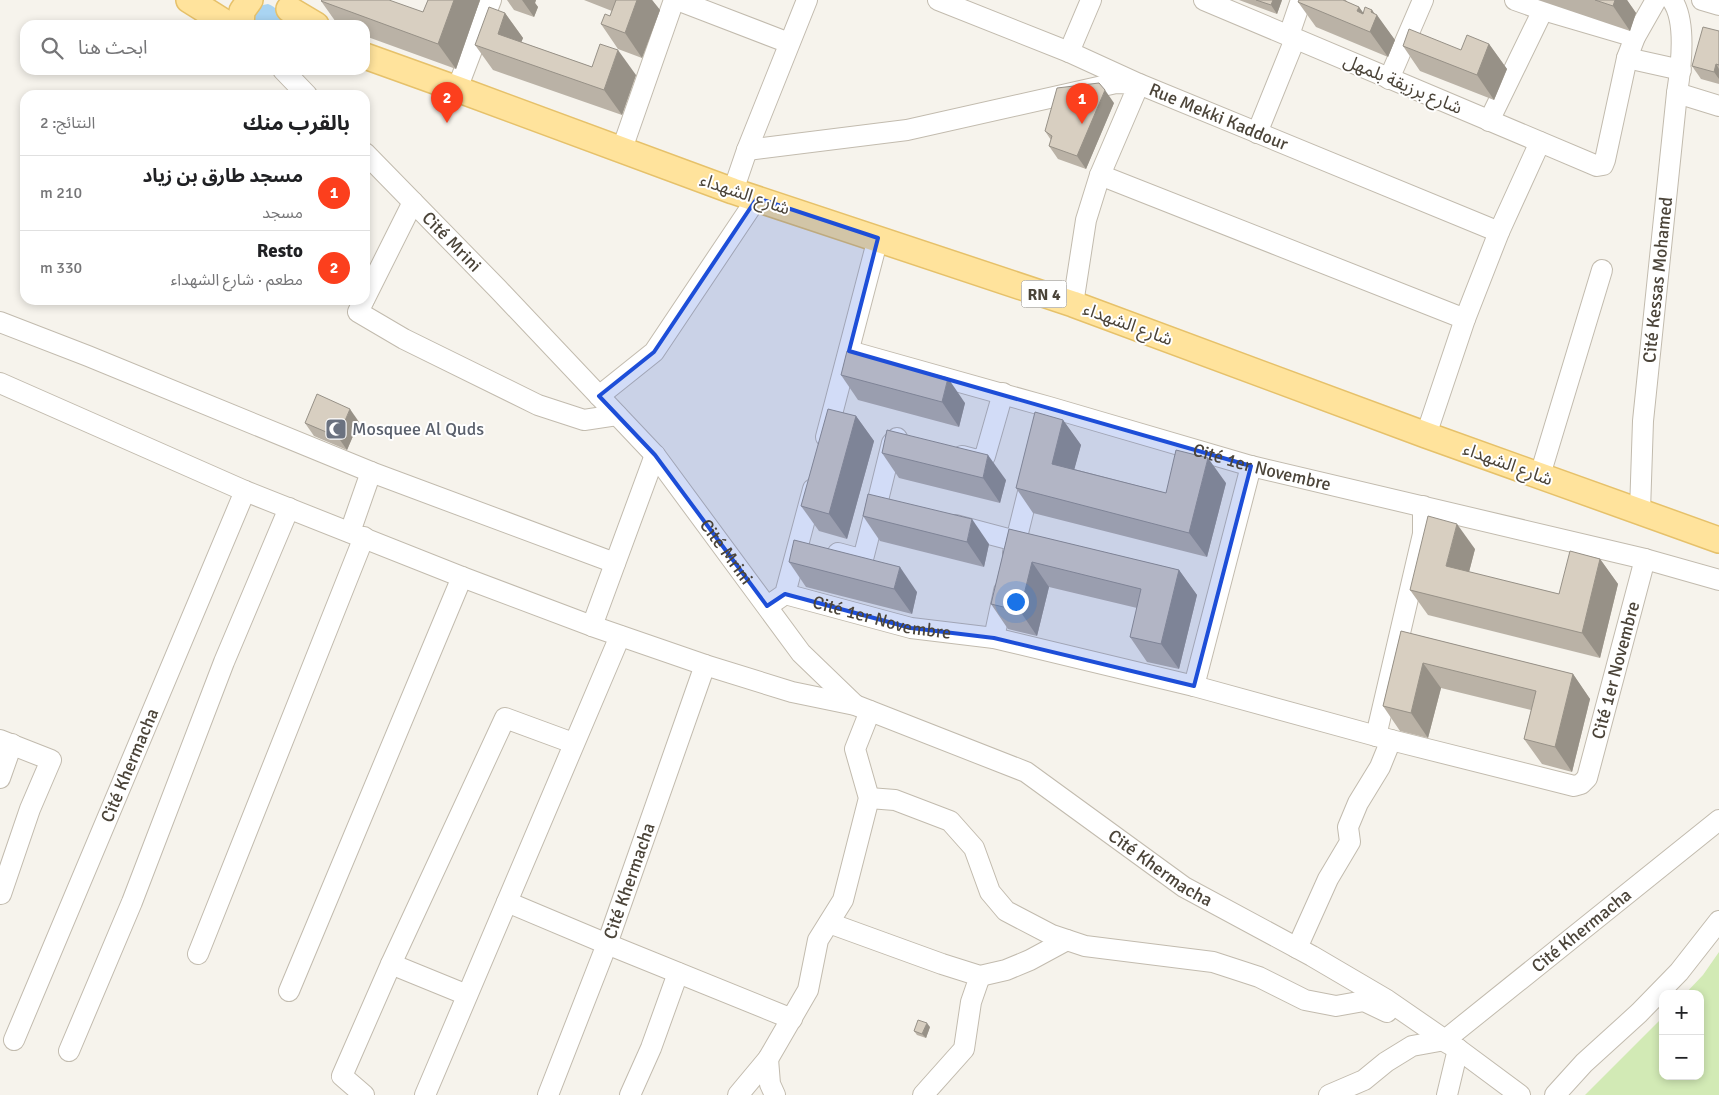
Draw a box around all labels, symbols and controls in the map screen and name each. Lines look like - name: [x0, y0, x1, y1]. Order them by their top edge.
- search box: [20, 20, 370, 75]
- icon: search: [38, 34, 66, 62]
- text: ابحث هنا: [78, 36, 148, 60]
- street label: شارع برزيقة بلمهل: [1339, 49, 1466, 122]
- street label: Rue Mekki Kaddour: [1146, 78, 1292, 155]
- pin: 2: [431, 82, 463, 123]
- pin: 1: [1066, 83, 1098, 124]
- text: بالقرب منك: [243, 110, 350, 136]
- text: النتائج: 2: [40, 113, 95, 133]
- text: مسجد طارق بن زياد: [143, 164, 303, 188]
- street label: شارع الشهداء: [696, 168, 793, 222]
- text: 210 m: [40, 183, 82, 203]
- text: 1: [330, 183, 338, 203]
- street label: Cité Kessas Mohamed: [1638, 196, 1677, 364]
- text: مسجد: [262, 203, 303, 223]
- street label: Cité Mrini: [417, 207, 486, 276]
- text: Resto: [257, 239, 303, 263]
- text: 330 m: [40, 258, 82, 278]
- text: 2: [330, 258, 338, 278]
- text: مطعم · شارع الشهداء: [171, 270, 303, 290]
- road number: RN 4: [1022, 280, 1066, 308]
- street label: شارع الشهداء: [1079, 298, 1176, 353]
- mosque icon: Mosquee Al Quds: [324, 417, 348, 441]
- place label: Mosquee Al Quds: [352, 418, 484, 440]
- street label: شارع الشهداء: [1459, 438, 1556, 493]
- street label: Cité 1er Novembre: [1190, 439, 1333, 495]
- street label: Cité Mrini: [695, 515, 758, 589]
- your location: [1003, 589, 1029, 615]
- street label: Cité 1er Novembre: [810, 591, 952, 644]
- street label: Cité 1er Novembre: [1587, 599, 1644, 742]
- street label: Cité Khermacha: [96, 705, 163, 826]
- street label: Cité Khermacha: [599, 820, 660, 942]
- street label: Cité Khermacha: [1104, 825, 1216, 911]
- street label: Cité Khermacha: [1527, 884, 1636, 977]
- map controls: [1659, 990, 1704, 1080]
- button: +: [1659, 990, 1704, 1035]
- button: −: [1659, 1035, 1704, 1080]

